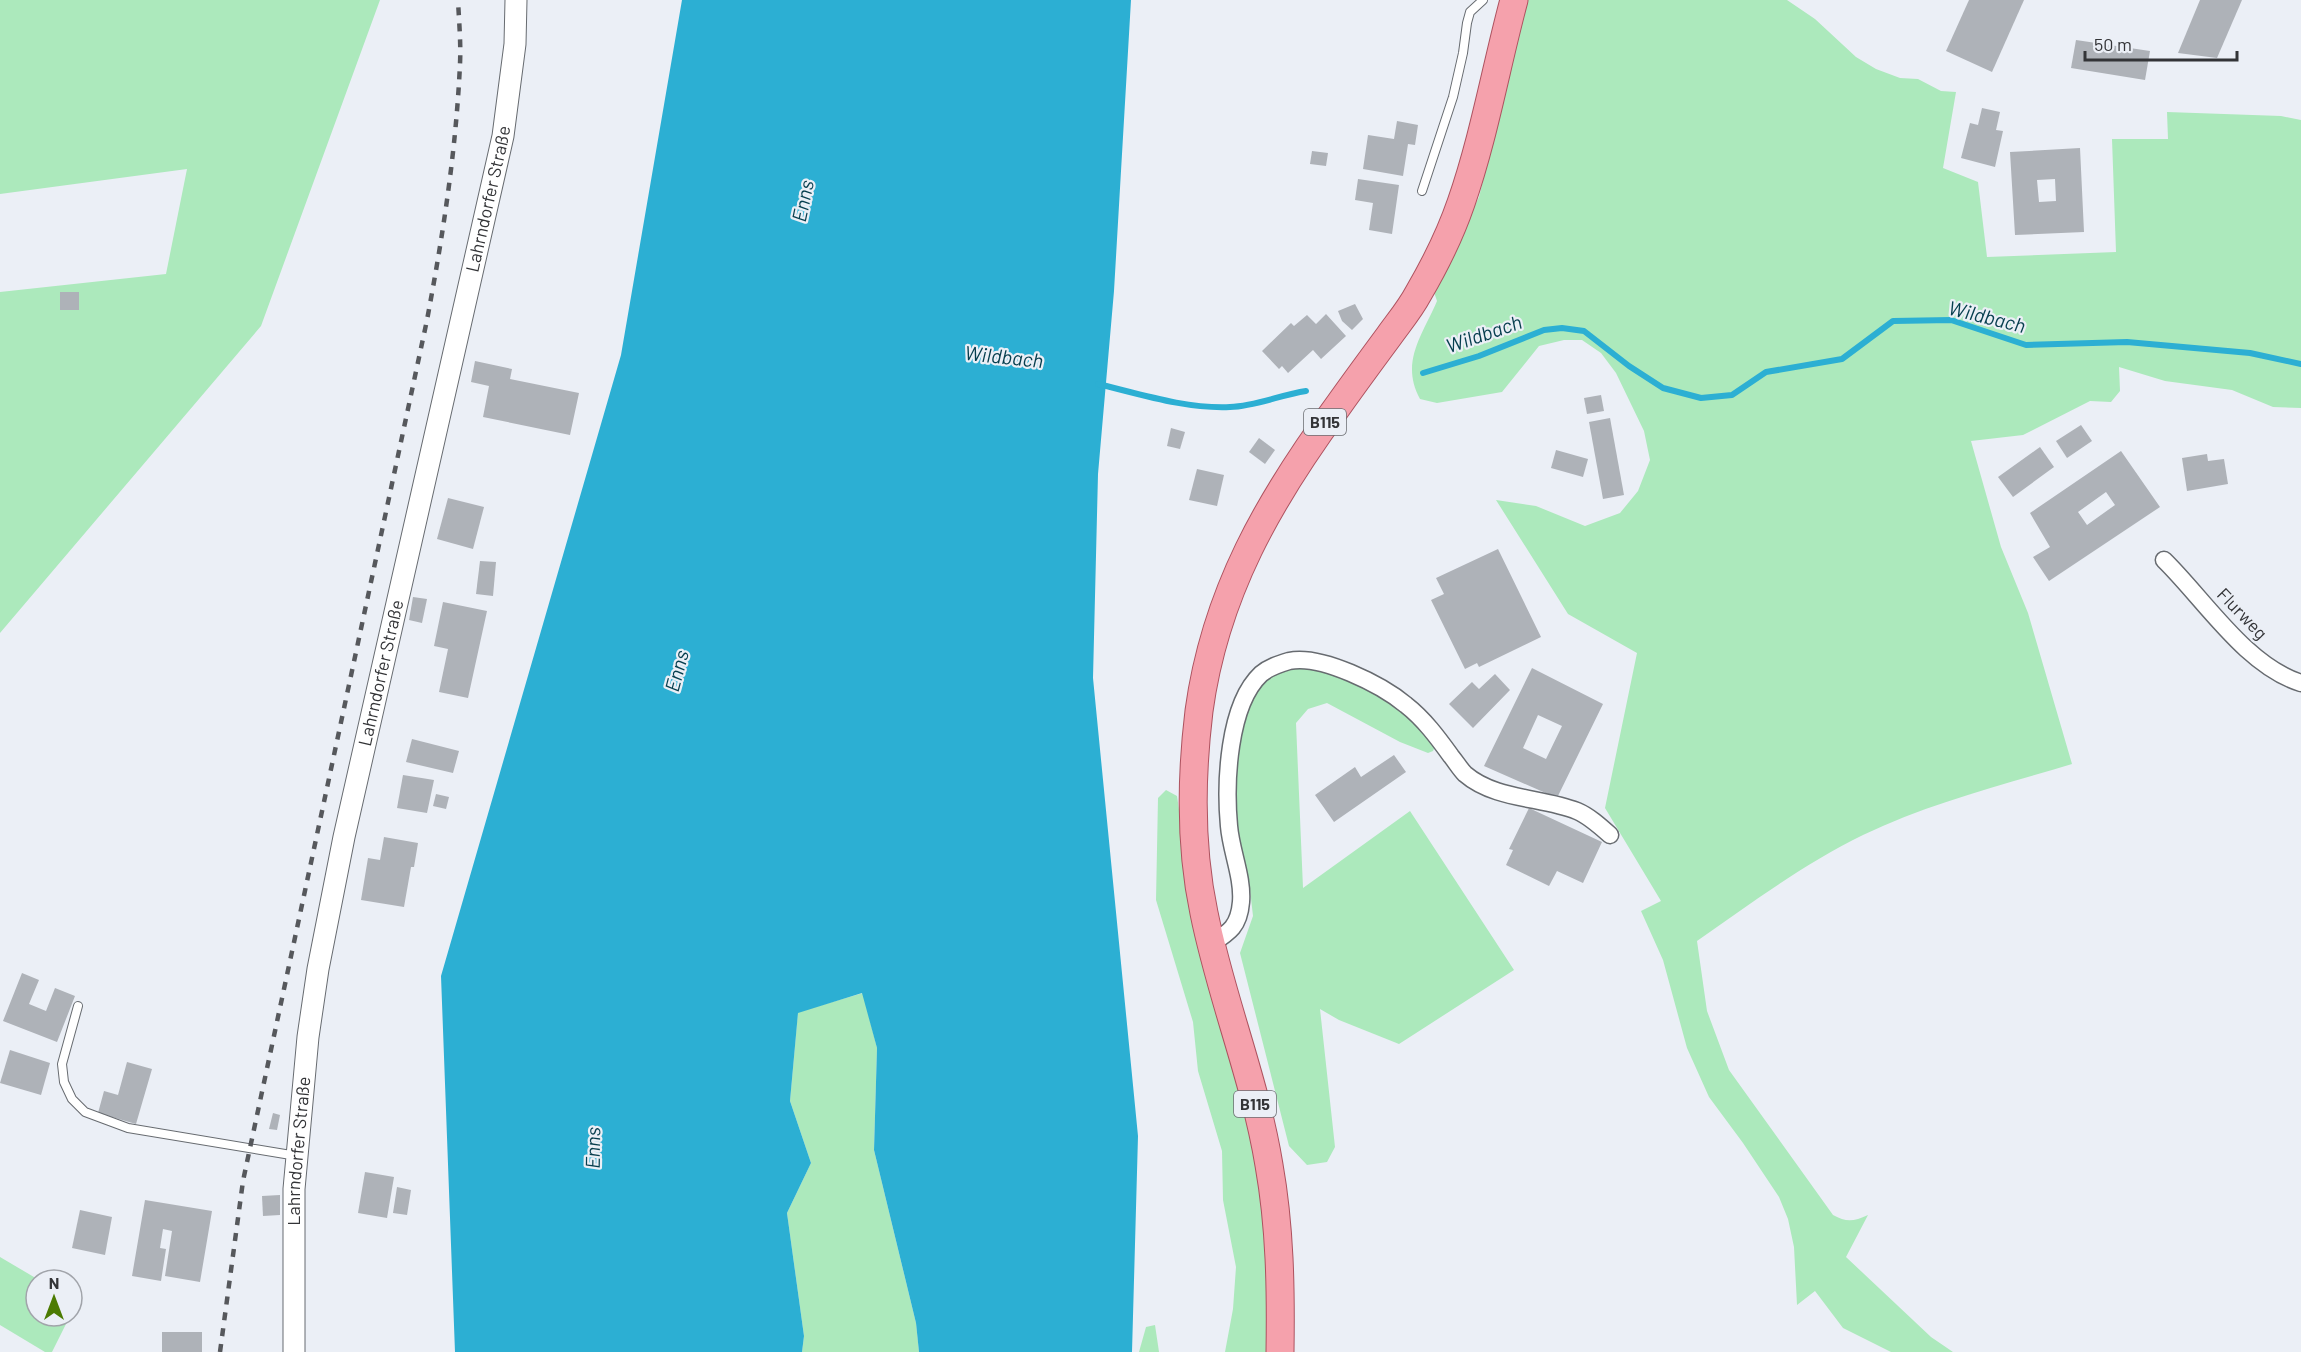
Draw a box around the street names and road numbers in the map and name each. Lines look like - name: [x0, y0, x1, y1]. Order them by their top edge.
- street label: Lahrndorfer Straße: [460, 124, 514, 274]
- road number: B115: [1304, 409, 1346, 435]
- street label: Flurweg: [2213, 583, 2273, 644]
- street label: Lahrndorfer Straße: [353, 598, 407, 748]
- street label: Lahrndorfer Straße: [282, 1076, 314, 1226]
- road number: B115: [1234, 1091, 1276, 1117]

